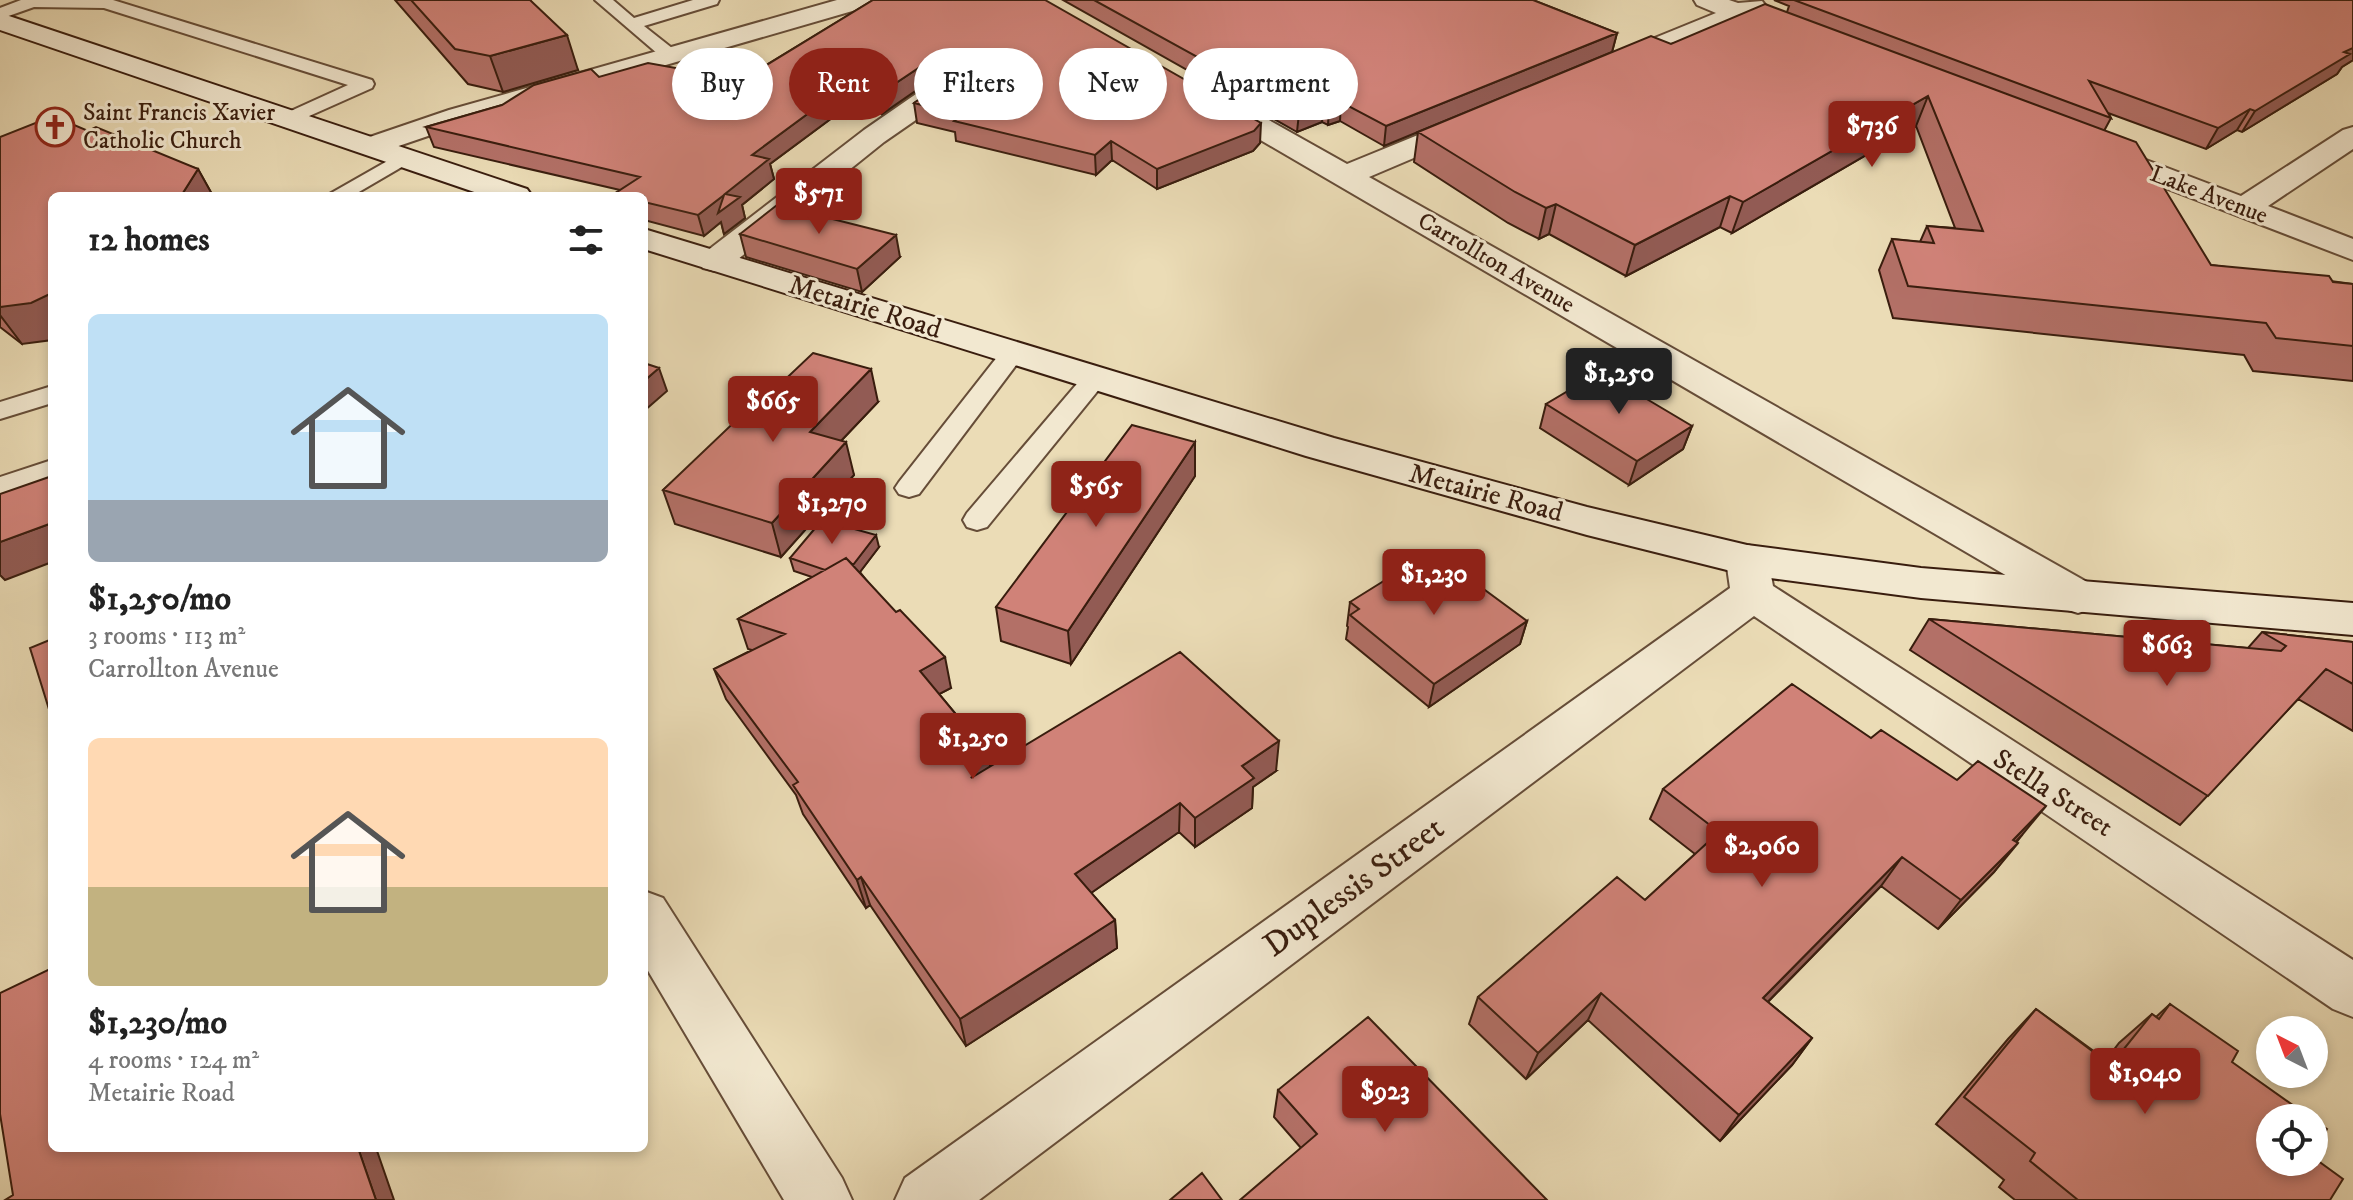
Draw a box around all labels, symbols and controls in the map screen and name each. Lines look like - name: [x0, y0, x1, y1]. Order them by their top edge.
- chip: Buy: [672, 48, 773, 120]
- chip: Rent: [789, 48, 898, 120]
- chip: Filters: [914, 48, 1043, 120]
- chip: New: [1059, 48, 1167, 120]
- chip: Apartment: [1183, 48, 1358, 120]
- place label: Saint Francis Xavier Catholic Church: [83, 98, 275, 156]
- pin: $736: [1825, 101, 1919, 169]
- church icon: Saint Francis Xavier Catholic Church: [34, 106, 76, 148]
- text: $736: [1846, 110, 1898, 143]
- street label: Lake Avenue: [2146, 159, 2272, 231]
- pin: $571: [772, 168, 866, 236]
- text: $571: [794, 177, 844, 210]
- street label: Carrollton Avenue: [1412, 206, 1580, 320]
- icon: filters: [564, 218, 608, 262]
- text: 12 homes: [88, 219, 210, 261]
- street label: Metairie Road: [784, 267, 946, 347]
- pin: $1,250: [1554, 348, 1684, 416]
- text: $1,250: [1584, 357, 1654, 390]
- icon: home: [276, 366, 420, 510]
- pin: $665: [726, 376, 820, 444]
- text: $665: [746, 385, 800, 418]
- street label: Metairie Road: [1405, 456, 1567, 530]
- pin: $565: [1049, 461, 1143, 529]
- text: $565: [1069, 470, 1123, 503]
- pin: $1,270: [767, 478, 897, 546]
- text: $1,270: [797, 487, 867, 520]
- pin: $1,230: [1369, 549, 1499, 617]
- text: $1,230: [1400, 558, 1468, 591]
- text: $1,250/mo: [88, 578, 231, 620]
- text: 3 rooms · 113 m²: [88, 620, 245, 653]
- pin: $663: [2120, 620, 2214, 688]
- text: $663: [2142, 629, 2192, 662]
- text: Carrollton Avenue: [88, 653, 279, 686]
- pin: $1,250: [908, 713, 1038, 781]
- text: $1,250: [938, 722, 1008, 755]
- street label: Stella Street: [1986, 741, 2120, 845]
- icon: home: [276, 790, 420, 934]
- street label: Duplessis Street: [1255, 807, 1453, 967]
- pin: $2,060: [1697, 821, 1827, 889]
- text: $2,060: [1724, 830, 1800, 863]
- text: $1,230/mo: [88, 1002, 227, 1044]
- north arrow: [2256, 1016, 2328, 1088]
- map controls: [2256, 1016, 2328, 1176]
- text: 4 rooms · 124 m²: [88, 1044, 259, 1077]
- pin: $1,040: [2080, 1048, 2210, 1116]
- text: $1,040: [2108, 1057, 2182, 1090]
- pin: $923: [1338, 1066, 1432, 1134]
- text: $923: [1360, 1075, 1410, 1108]
- text: Metairie Road: [88, 1077, 235, 1110]
- button: locate: [2256, 1104, 2328, 1176]

